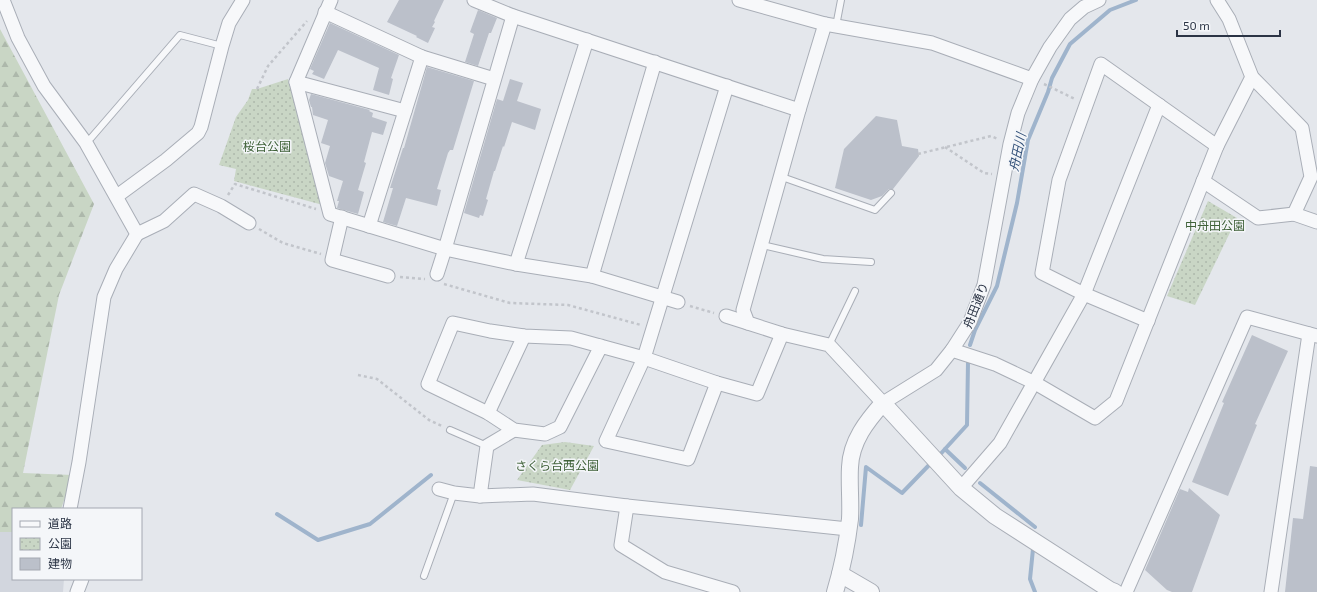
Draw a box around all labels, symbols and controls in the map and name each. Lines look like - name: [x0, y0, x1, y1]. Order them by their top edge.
- scale bar: [1177, 12, 1280, 38]
- text: 50 m: [1183, 18, 1210, 32]
- water label: 舟田川: [1005, 129, 1029, 173]
- park label: 桜台公園: [243, 139, 291, 153]
- park label: 中舟田公園: [1185, 218, 1245, 232]
- street label: 舟田通り: [960, 280, 990, 330]
- park label: さくら台西公園: [515, 458, 599, 472]
- legend: [12, 508, 142, 580]
- text: 道路: [48, 516, 72, 530]
- text: 公園: [48, 536, 72, 550]
- text: 建物: [48, 556, 72, 570]

